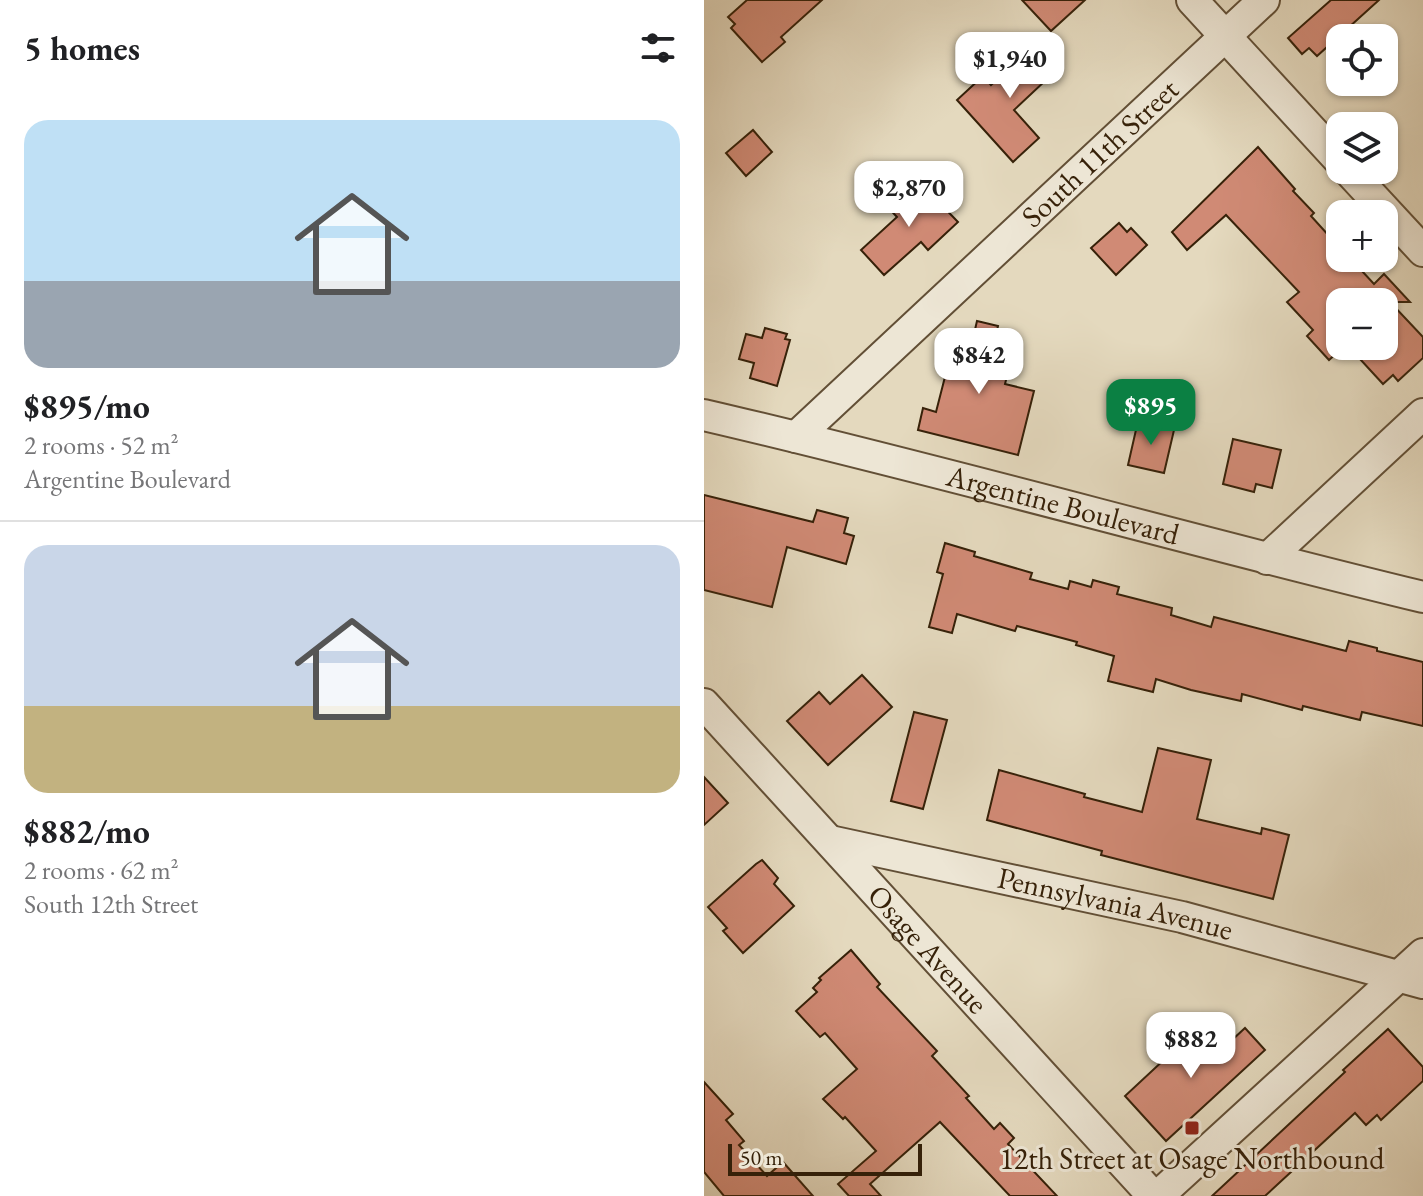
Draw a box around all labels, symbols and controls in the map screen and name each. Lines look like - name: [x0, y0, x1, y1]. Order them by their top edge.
- map controls: [1326, 24, 1398, 360]
- button: locate: [1326, 24, 1398, 96]
- text: 5 homes: [24, 26, 140, 70]
- icon: filters: [636, 26, 680, 70]
- pin: $1,940: [945, 32, 1075, 100]
- text: $1,940: [973, 41, 1047, 75]
- street label: South 11th Street: [1013, 69, 1187, 236]
- button: layers: [1326, 112, 1398, 184]
- pin: $2,870: [844, 161, 974, 229]
- text: $2,870: [872, 170, 946, 204]
- icon: home: [280, 172, 424, 316]
- button: +: [1326, 200, 1398, 272]
- button: −: [1326, 288, 1398, 360]
- pin: $842: [932, 328, 1026, 396]
- text: $842: [952, 337, 1006, 371]
- pin: $895: [1104, 379, 1198, 447]
- text: $895/mo: [24, 384, 150, 428]
- text: $895: [1124, 388, 1178, 422]
- text: 2 rooms · 52 m²: [24, 428, 179, 462]
- street label: Argentine Boulevard: [942, 455, 1184, 554]
- text: Argentine Boulevard: [24, 462, 231, 496]
- icon: home: [280, 597, 424, 741]
- text: $882/mo: [24, 809, 150, 853]
- text: 2 rooms · 62 m²: [24, 853, 179, 887]
- street label: Pennsylvania Avenue: [994, 858, 1237, 949]
- street label: Osage Avenue: [859, 876, 997, 1022]
- text: South 12th Street: [24, 887, 198, 921]
- pin: $882: [1144, 1012, 1238, 1080]
- text: $882: [1164, 1021, 1218, 1055]
- marker: 12th Street at Osage Northbound: [1183, 1119, 1201, 1137]
- place label: 12th Street at Osage Northbound: [1000, 1139, 1385, 1178]
- scale bar: [728, 1140, 922, 1176]
- text: 50 m: [740, 1143, 783, 1172]

